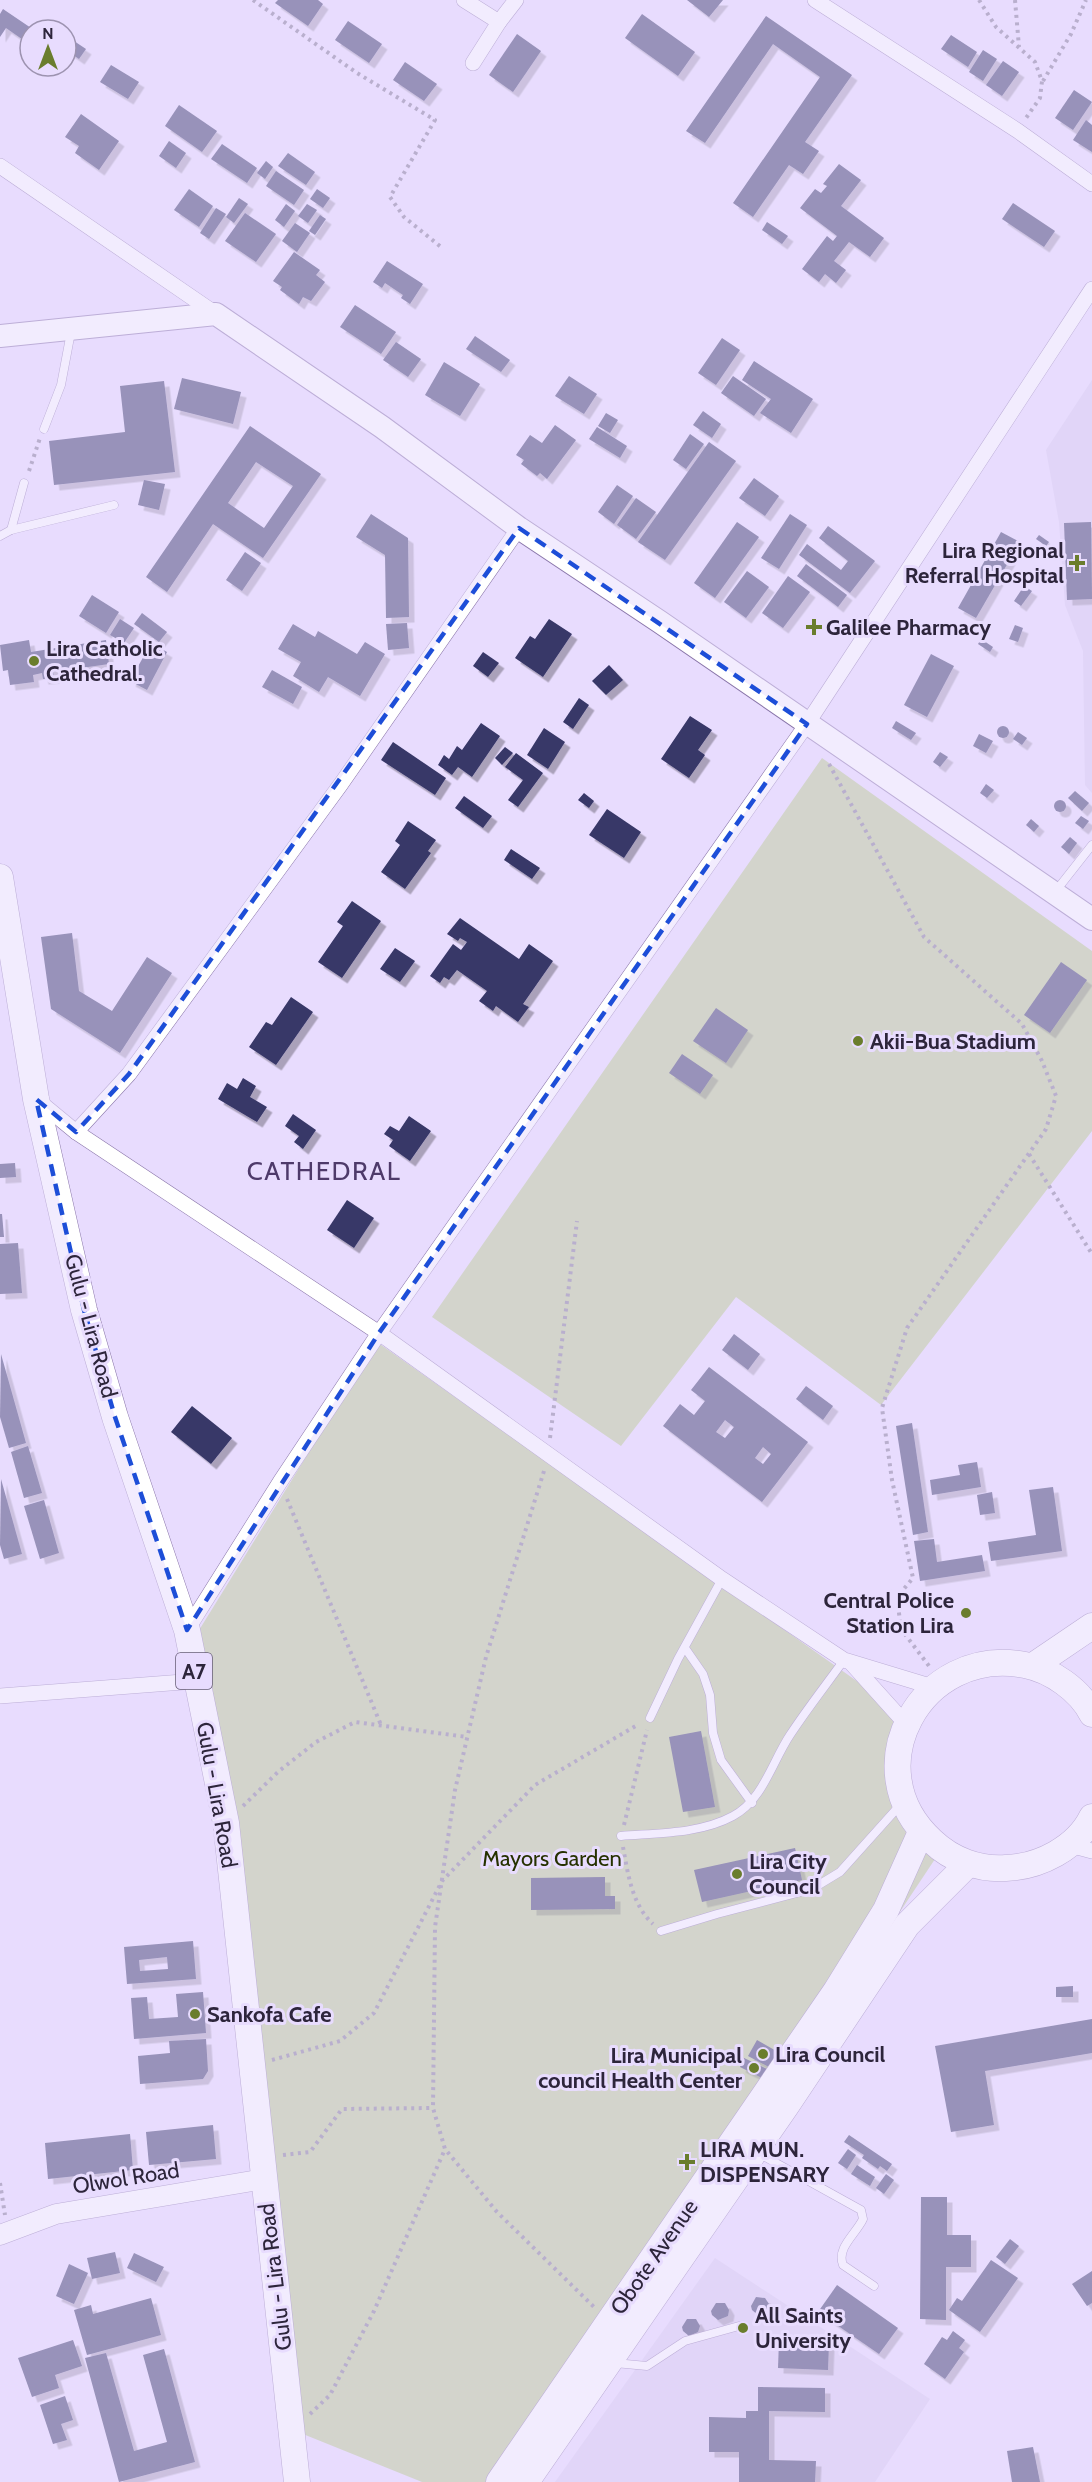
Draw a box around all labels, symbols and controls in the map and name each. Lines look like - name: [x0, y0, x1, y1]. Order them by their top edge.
- north arrow: [18, 18, 78, 78]
- text: N: [42, 24, 54, 43]
- place label: Lira Regional Referral Hospital: [905, 537, 1064, 589]
- marker: Lira Regional Referral Hospital: [1068, 554, 1086, 572]
- place label: Galilee Pharmacy: [826, 614, 991, 641]
- marker: Galilee Pharmacy: [807, 620, 821, 634]
- place label: Lira Catholic Cathedral.: [46, 635, 163, 687]
- marker: Lira Catholic Cathedral.: [27, 654, 41, 668]
- place label: Akii-Bua Stadium: [870, 1028, 1036, 1055]
- marker: Akii-Bua Stadium: [851, 1034, 865, 1048]
- district label: CATHEDRAL: [247, 1155, 401, 1187]
- street label: Gulu - Lira Road: [59, 1251, 123, 1401]
- place label: Central Police Station Lira: [823, 1587, 954, 1639]
- marker: Central Police Station Lira: [959, 1606, 973, 1620]
- road number: A7: [176, 1653, 212, 1689]
- street label: Gulu - Lira Road: [191, 1720, 243, 1870]
- park label: Mayors Garden: [482, 1845, 622, 1872]
- place label: Lira City Council: [749, 1848, 827, 1900]
- marker: Lira City Council: [730, 1867, 744, 1881]
- place label: Sankofa Cafe: [207, 2001, 332, 2028]
- marker: Sankofa Cafe: [188, 2007, 202, 2021]
- place label: Lira Council: [775, 2041, 886, 2068]
- place label: Lira Municipal council Health Center: [538, 2042, 743, 2094]
- marker: Lira Council: [756, 2047, 770, 2061]
- marker: Lira Municipal council Health Center: [747, 2061, 761, 2075]
- place label: LIRA MUN. DISPENSARY: [700, 2136, 830, 2188]
- marker: LIRA MUN. DISPENSARY: [678, 2153, 696, 2171]
- street label: Olwol Road: [71, 2156, 181, 2200]
- street label: Obote Avenue: [604, 2194, 704, 2320]
- street label: Gulu - Lira Road: [253, 2202, 297, 2352]
- place label: All Saints University: [755, 2302, 851, 2354]
- marker: All Saints University: [736, 2321, 750, 2335]

